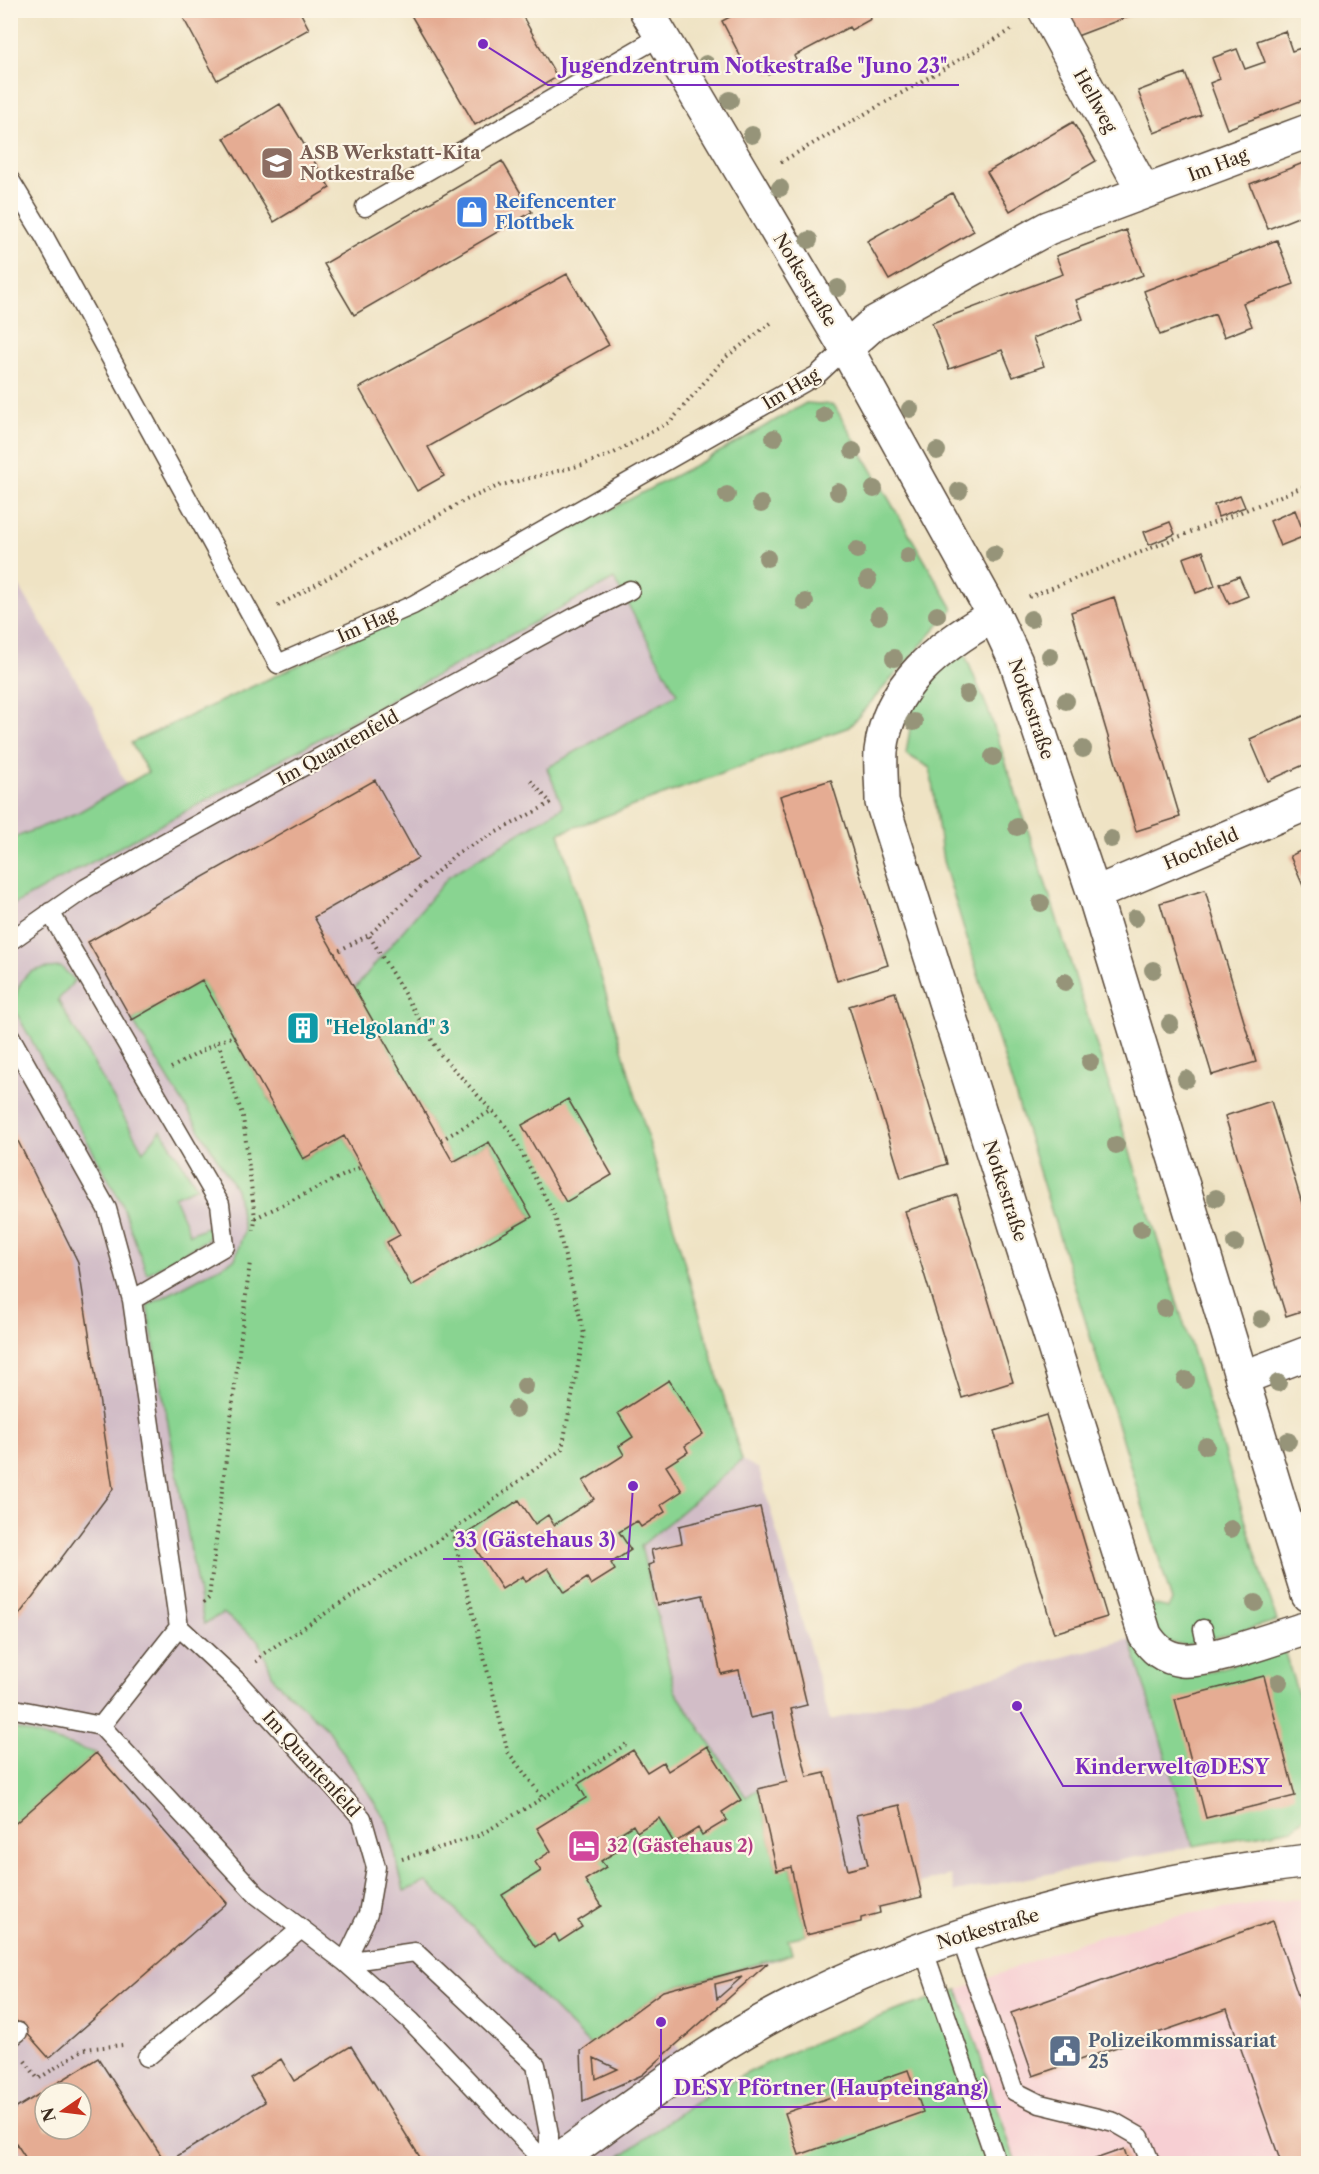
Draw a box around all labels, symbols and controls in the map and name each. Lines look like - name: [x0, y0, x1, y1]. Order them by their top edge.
- callout: Jugendzentrum Notkestraße "Juno 23": [548, 47, 959, 85]
- text: Jugendzentrum Notkestraße "Juno 23": [557, 54, 947, 78]
- street label: Hellweg: [1069, 65, 1122, 137]
- place label: ASB Werkstatt-Kita Notkestraße: [299, 142, 481, 185]
- street label: Im Hag: [1185, 143, 1252, 186]
- school or university icon: ASB Werkstatt-Kita Notkestraße: [259, 145, 295, 181]
- place label: Reifencenter Flottbek: [495, 191, 616, 234]
- shop icon: Reifencenter Flottbek: [454, 194, 490, 230]
- street label: Notkestraße: [768, 229, 842, 331]
- street label: Im Hag: [759, 363, 824, 415]
- street label: Im Hag: [334, 602, 401, 648]
- street label: Notkestraße: [1003, 656, 1059, 762]
- street label: Im Quantenfeld: [273, 706, 403, 790]
- street label: Hochfeld: [1160, 823, 1242, 875]
- building icon: "Helgoland" 3: [285, 1010, 321, 1046]
- place label: "Helgoland" 3: [326, 1017, 450, 1039]
- street label: Notkestraße: [978, 1138, 1032, 1244]
- callout: 33 (Gästehaus 3): [443, 1521, 628, 1559]
- text: 33 (Gästehaus 3): [454, 1528, 616, 1552]
- street label: Im Quantenfeld: [258, 1706, 365, 1822]
- callout: Kinderwelt@DESY: [1063, 1748, 1282, 1786]
- text: Kinderwelt@DESY: [1075, 1755, 1271, 1779]
- hotel icon: 32 (Gästehaus 2): [566, 1828, 602, 1864]
- place label: 32 (Gästehaus 2): [607, 1835, 753, 1857]
- street label: Notkestraße: [934, 1904, 1042, 1954]
- place label: Polizeikommissariat 25: [1088, 2030, 1277, 2073]
- public building icon: Polizeikommissariat 25: [1047, 2033, 1083, 2069]
- callout: DESY Pförtner (Haupteingang): [661, 2069, 1001, 2107]
- text: DESY Pförtner (Haupteingang): [674, 2076, 988, 2100]
- north arrow: [33, 2081, 93, 2141]
- text: N: [37, 2105, 60, 2124]

